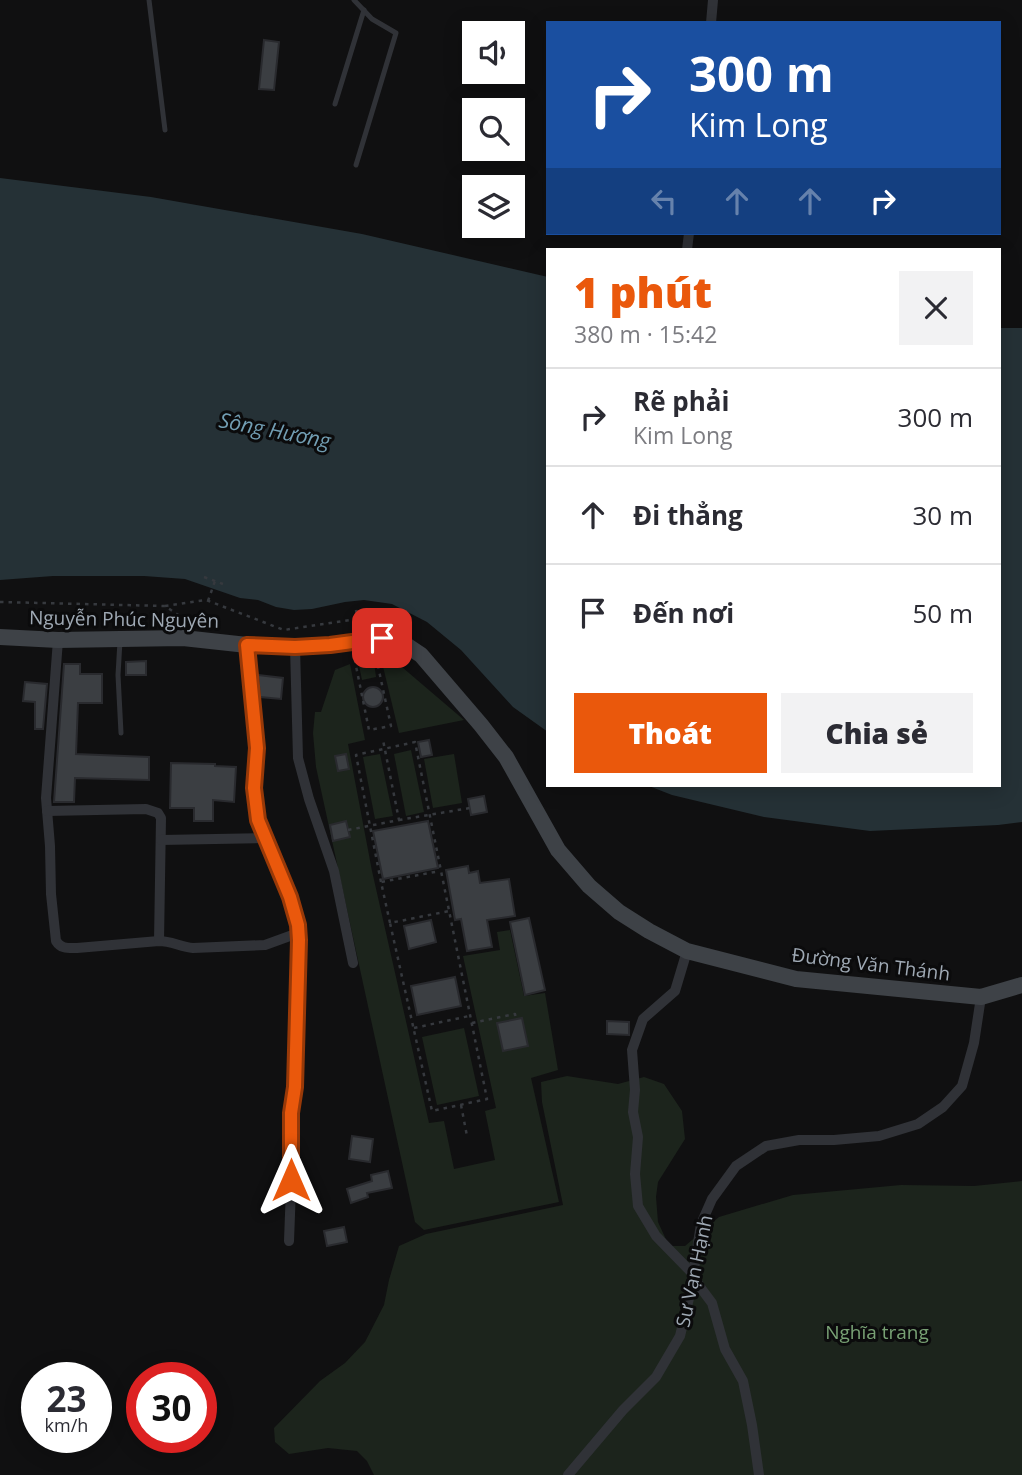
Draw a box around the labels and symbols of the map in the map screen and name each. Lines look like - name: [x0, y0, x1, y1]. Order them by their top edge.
- water label: Sông Hương: [217, 405, 334, 455]
- street label: Nguyễn Phúc Nguyên: [29, 604, 219, 634]
- pin: [352, 608, 412, 668]
- street label: Đường Văn Thánh: [790, 941, 952, 987]
- position arrow: [254, 1143, 328, 1217]
- street label: Sư Vạn Hạnh: [669, 1212, 719, 1330]
- park label: Nghĩa trang: [825, 1319, 929, 1345]
- speed limit sign: 30: [126, 1362, 217, 1453]

